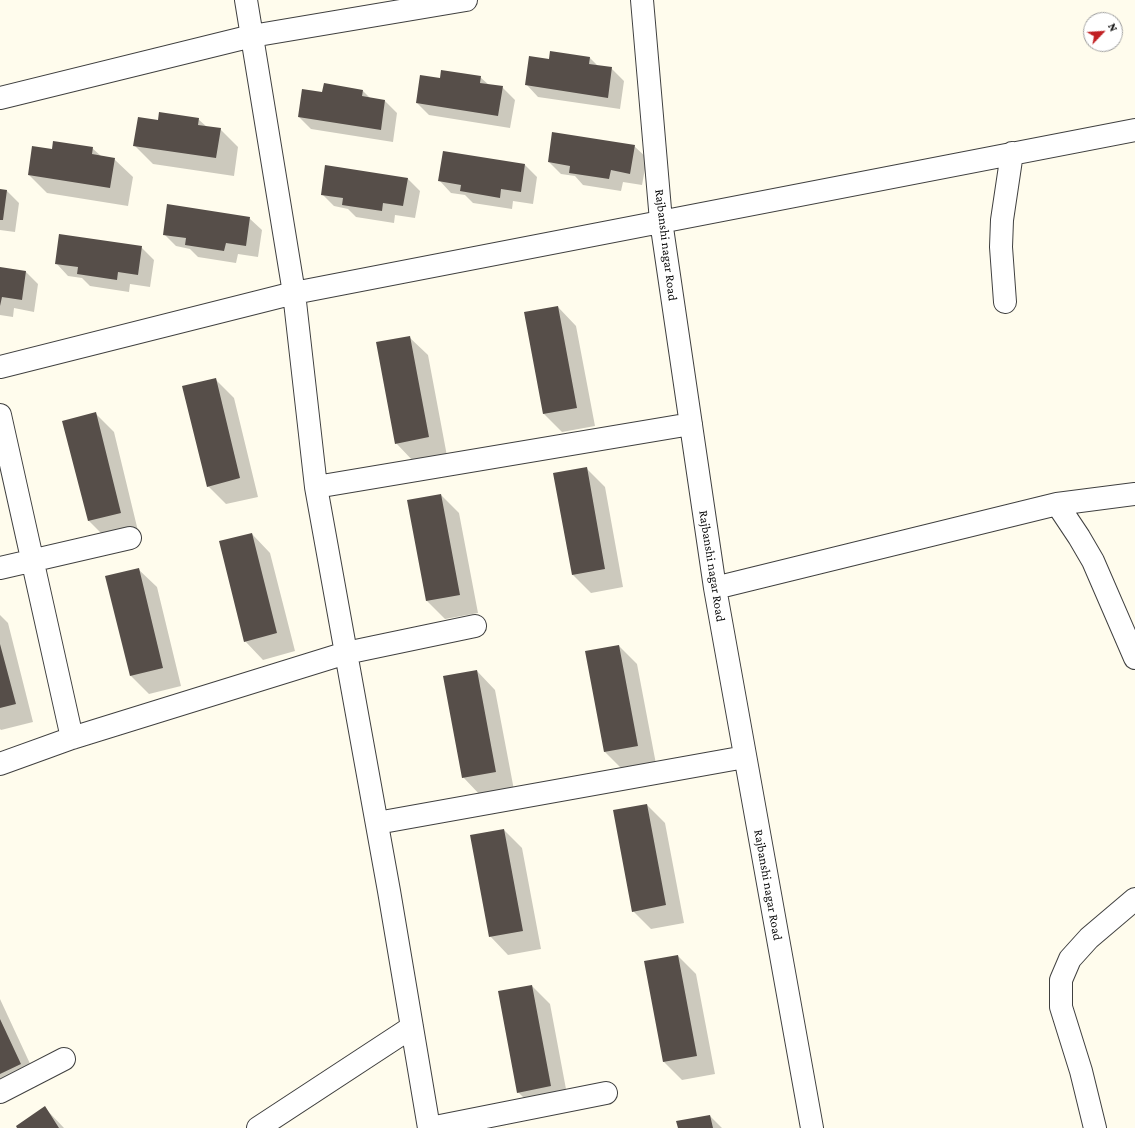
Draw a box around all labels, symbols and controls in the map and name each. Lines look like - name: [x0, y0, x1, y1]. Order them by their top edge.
- north arrow: [1083, 12, 1123, 52]
- text: N: [1106, 21, 1120, 33]
- street label: Rajbanshi nagar Road: [651, 188, 681, 302]
- street label: Rajbanshi nagar Road: [695, 509, 729, 623]
- street label: Rajbanshi nagar Road: [751, 828, 785, 942]

